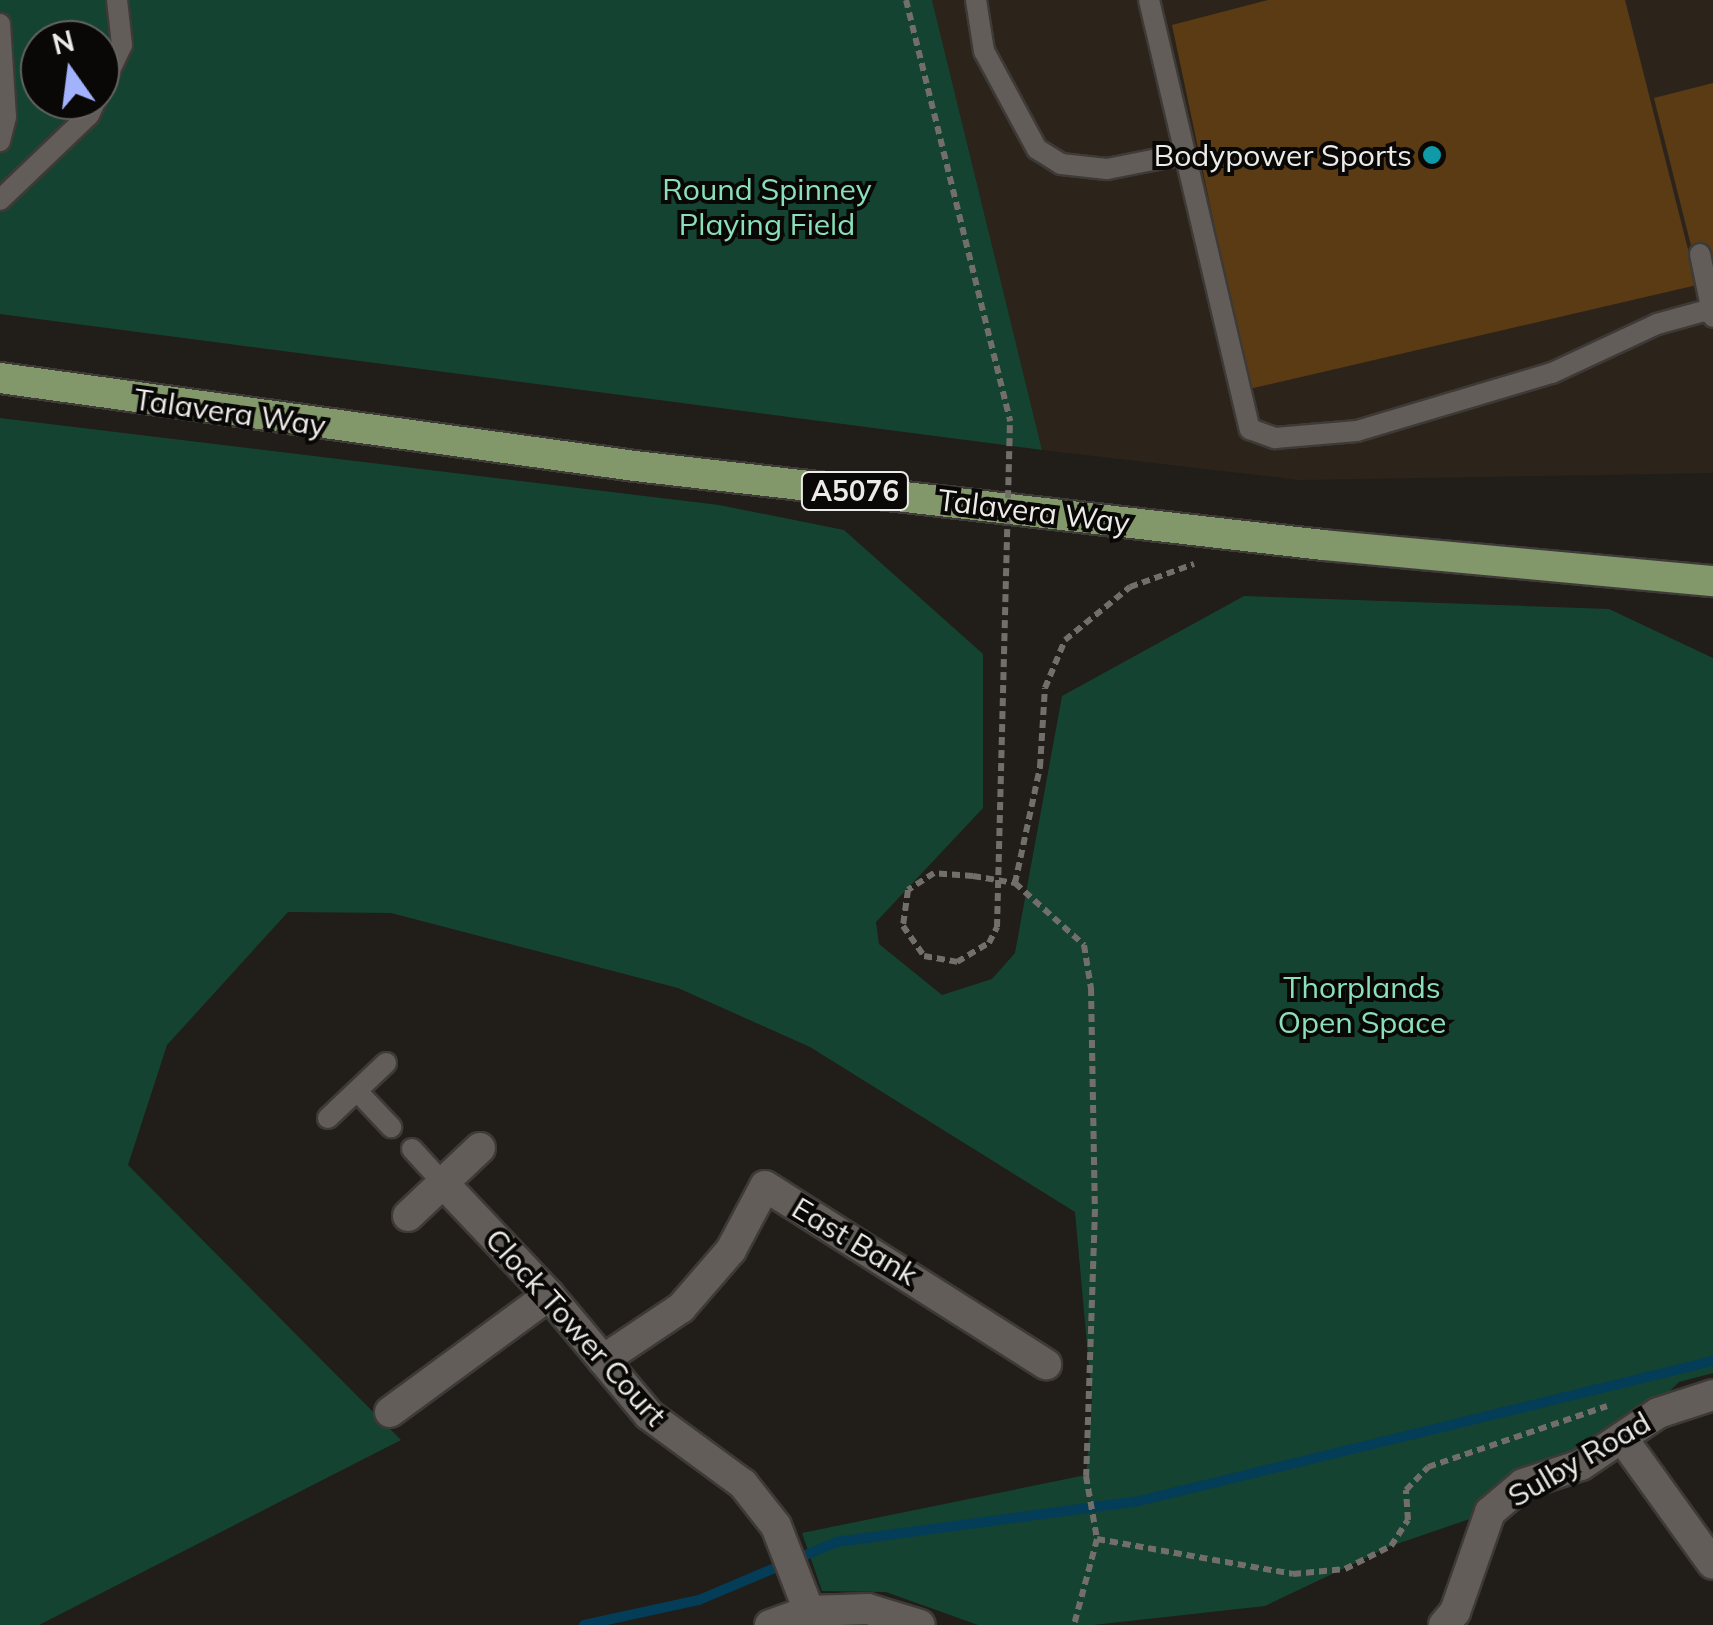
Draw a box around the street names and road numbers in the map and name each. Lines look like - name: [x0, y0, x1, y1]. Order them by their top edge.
- street label: Talavera Way: [132, 381, 328, 443]
- road number: A5076: [800, 468, 910, 514]
- street label: Talavera Way: [936, 481, 1132, 541]
- street label: East Bank: [786, 1190, 924, 1292]
- street label: Clock Tower Court: [478, 1221, 674, 1433]
- street label: Sulby Road: [1501, 1404, 1657, 1514]

